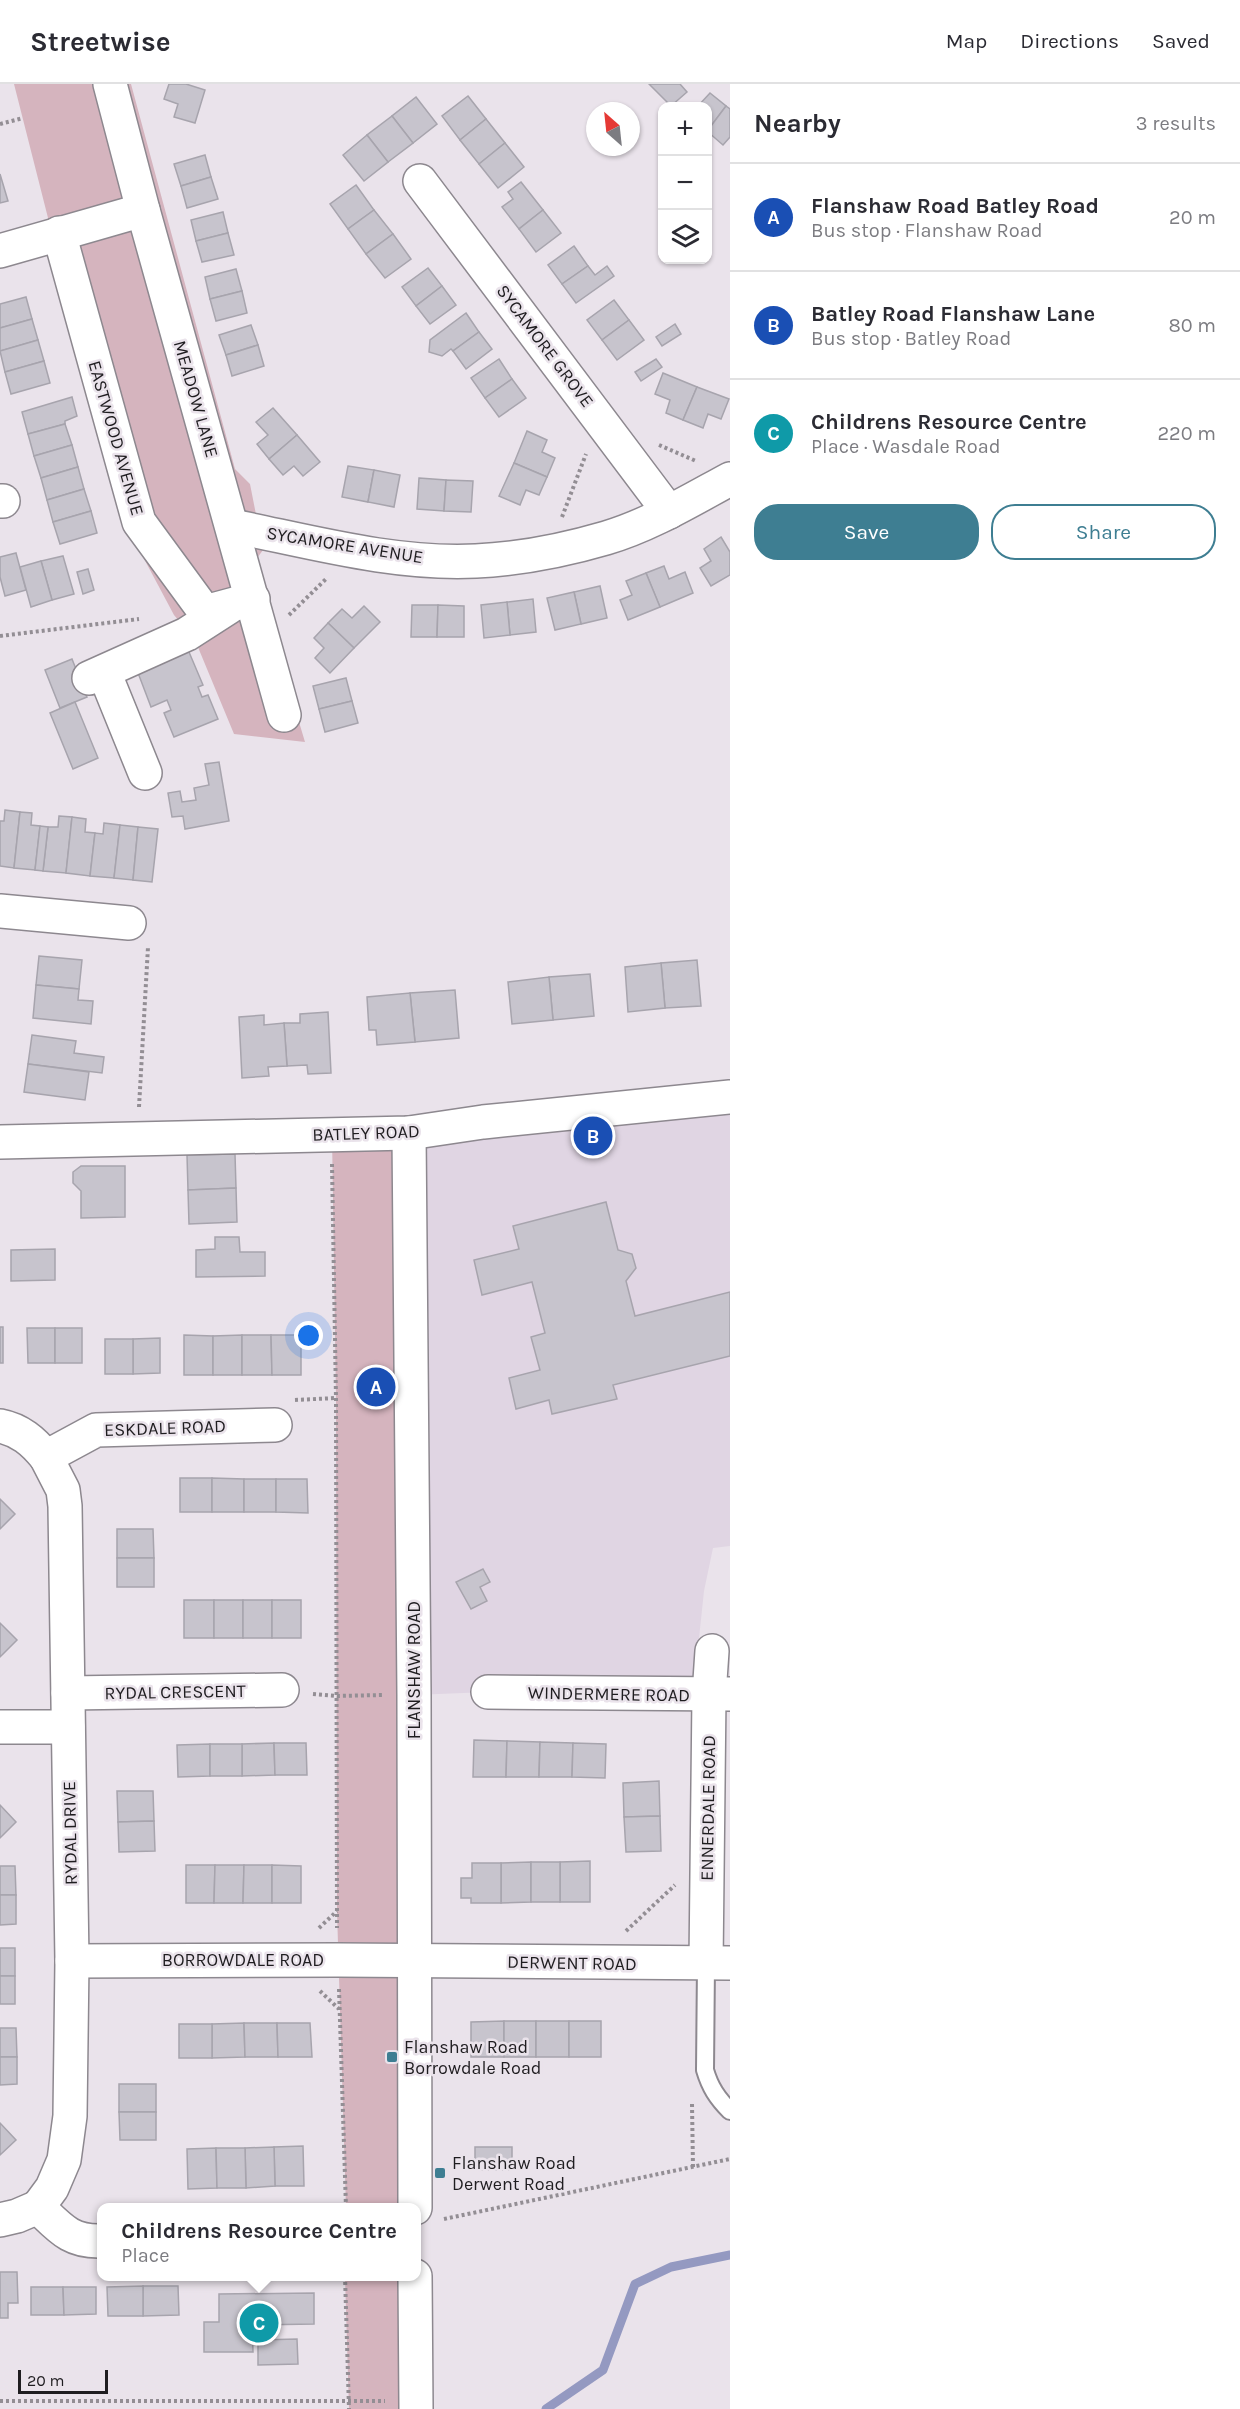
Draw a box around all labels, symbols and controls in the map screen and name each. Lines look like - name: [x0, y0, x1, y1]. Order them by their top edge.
- text: Streetwise: [30, 25, 171, 58]
- text: Map: [946, 29, 987, 53]
- text: Directions: [1020, 29, 1119, 53]
- text: Saved: [1152, 29, 1210, 53]
- north arrow: [586, 102, 640, 156]
- map controls: [658, 102, 712, 264]
- button: +: [658, 102, 712, 156]
- text: Nearby: [754, 108, 841, 139]
- text: 3 results: [1136, 112, 1216, 135]
- button: −: [658, 156, 712, 210]
- text: Flanshaw Road Batley Road: [811, 193, 1099, 219]
- text: A: [767, 206, 780, 229]
- text: 20 m: [1169, 206, 1216, 229]
- button: layers: [658, 210, 712, 264]
- text: Bus stop · Flanshaw Road: [811, 219, 1043, 242]
- street label: SYCAMORE GROVE: [492, 280, 598, 412]
- text: Batley Road Flanshaw Lane: [811, 301, 1095, 327]
- text: B: [767, 314, 780, 337]
- text: 80 m: [1168, 314, 1216, 337]
- text: Bus stop · Batley Road: [811, 327, 1011, 350]
- street label: MEADOW LANE: [169, 338, 223, 460]
- street label: EASTWOOD AVENUE: [83, 358, 149, 518]
- text: Childrens Resource Centre: [811, 409, 1087, 435]
- text: C: [767, 422, 780, 445]
- text: 220 m: [1157, 422, 1216, 445]
- text: Place · Wasdale Road: [811, 435, 1001, 458]
- button: Save: [754, 504, 979, 560]
- button: Share: [991, 504, 1216, 560]
- street label: SYCAMORE AVENUE: [265, 522, 425, 568]
- pin: B: [574, 1114, 612, 1158]
- street label: BATLEY ROAD: [312, 1120, 420, 1146]
- your location: [294, 1321, 323, 1350]
- pin: A: [356, 1364, 395, 1410]
- street label: ESKDALE ROAD: [104, 1415, 226, 1441]
- street label: FLANSHAW ROAD: [403, 1601, 425, 1739]
- street label: RYDAL CRESCENT: [104, 1680, 246, 1704]
- street label: WINDERMERE ROAD: [528, 1682, 690, 1706]
- street label: ENNERDALE ROAD: [696, 1735, 720, 1881]
- street label: RYDAL DRIVE: [58, 1781, 82, 1885]
- street label: BORROWDALE ROAD: [162, 1949, 324, 1971]
- street label: DERWENT ROAD: [507, 1951, 637, 1975]
- place label: Flanshaw Road Borrowdale Road: [404, 2036, 542, 2079]
- marker: Flanshaw Road Borrowdale Road: [385, 2050, 399, 2064]
- place label: Flanshaw Road Derwent Road: [452, 2152, 576, 2195]
- marker: Flanshaw Road Derwent Road: [433, 2166, 447, 2180]
- popup: [97, 2203, 421, 2281]
- text: Childrens Resource Centre: [121, 2218, 397, 2244]
- text: Place: [121, 2244, 169, 2267]
- pin: C: [240, 2300, 278, 2346]
- scale bar: [18, 2367, 108, 2394]
- text: 20 m: [27, 2371, 65, 2390]

